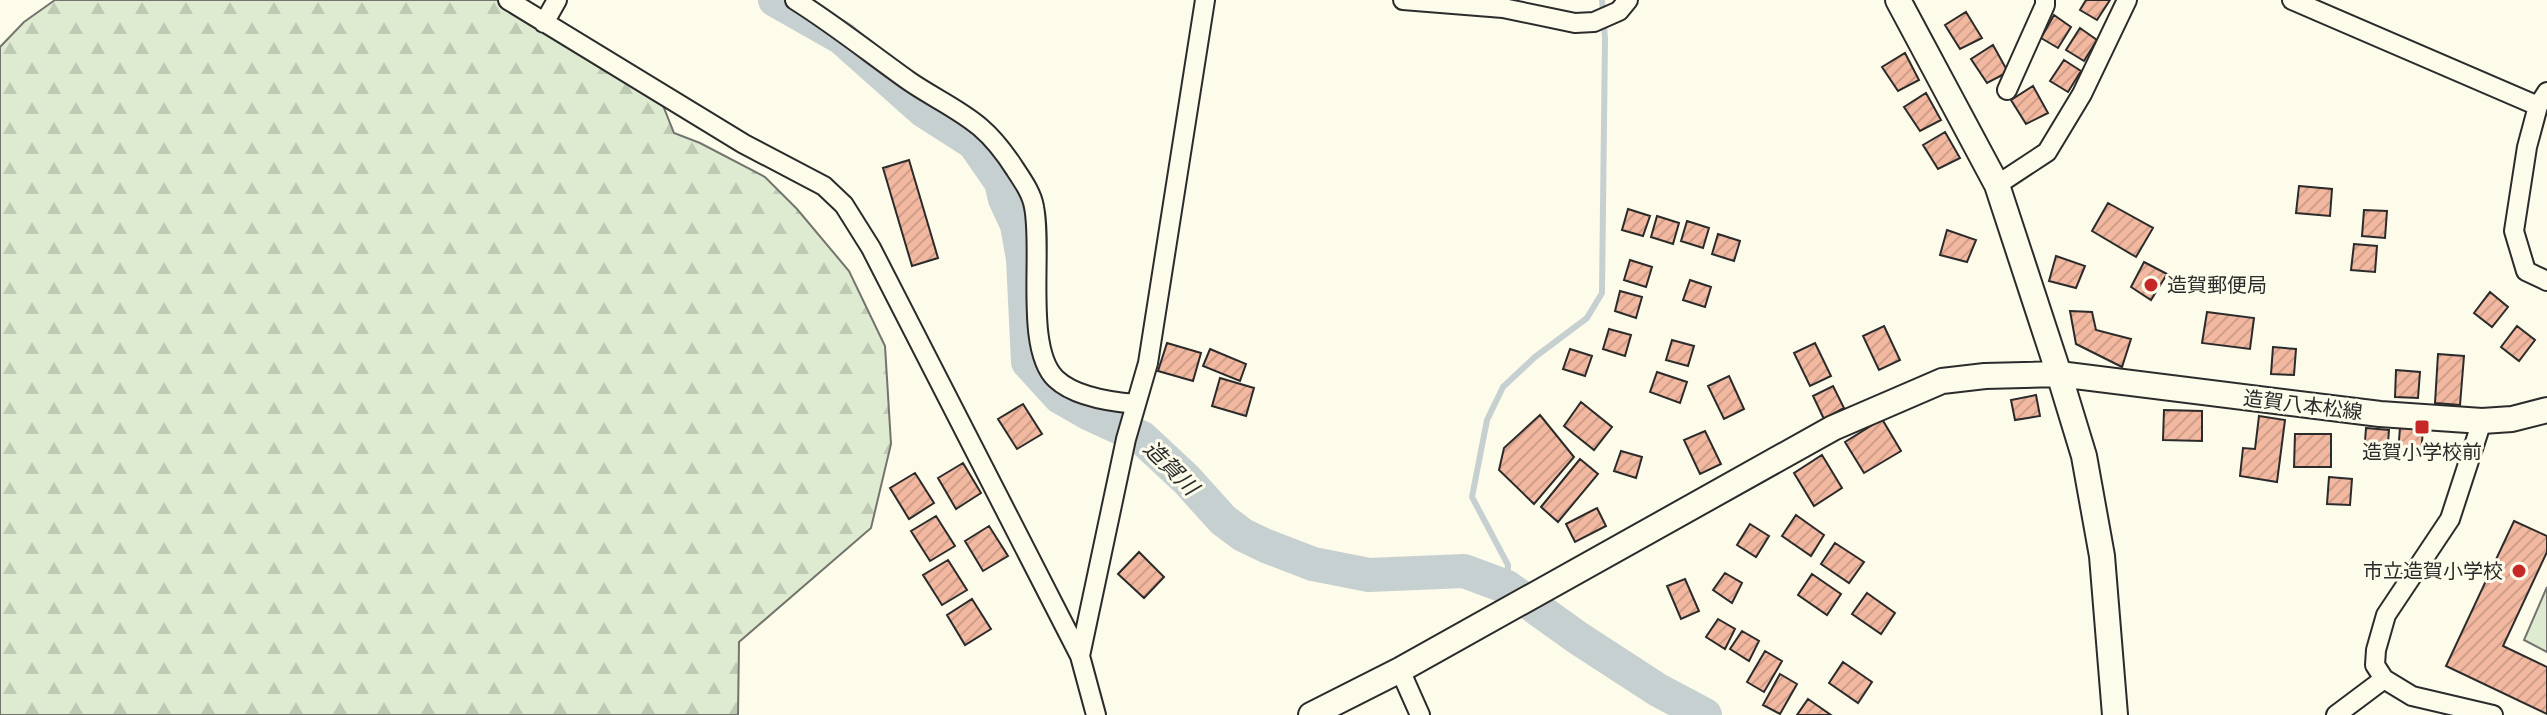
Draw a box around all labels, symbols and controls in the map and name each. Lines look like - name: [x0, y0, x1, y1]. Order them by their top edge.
- place label: 造賀郵便局: [2167, 273, 2267, 297]
- marker: 造賀郵便局: [2142, 276, 2160, 294]
- street label: 造賀八本松線: [2242, 386, 2364, 424]
- marker: 造賀小学校前: [2413, 418, 2431, 436]
- water label: 造賀川: [1138, 435, 1205, 502]
- place label: 造賀小学校前: [2362, 440, 2482, 464]
- place label: 市立造賀小学校: [2363, 559, 2503, 583]
- marker: 市立造賀小学校: [2510, 562, 2528, 580]

